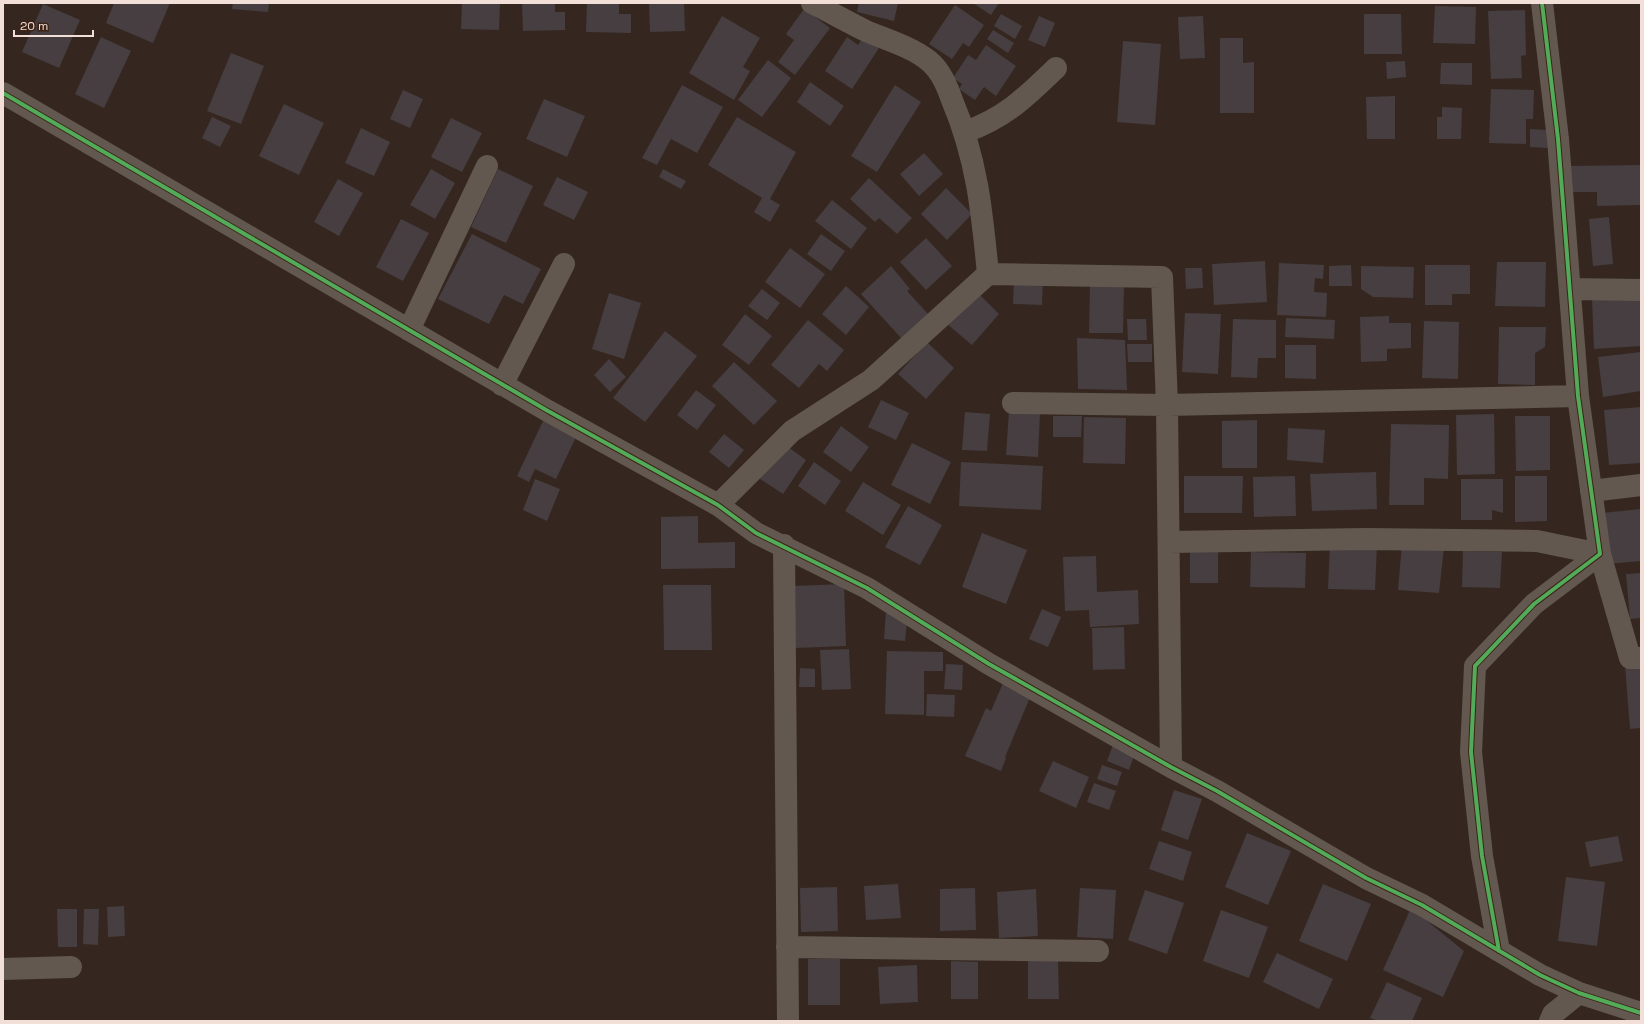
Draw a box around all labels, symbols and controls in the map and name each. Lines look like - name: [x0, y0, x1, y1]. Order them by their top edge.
- scale bar: [14, 12, 93, 38]
- text: 20 m: [20, 18, 48, 34]

